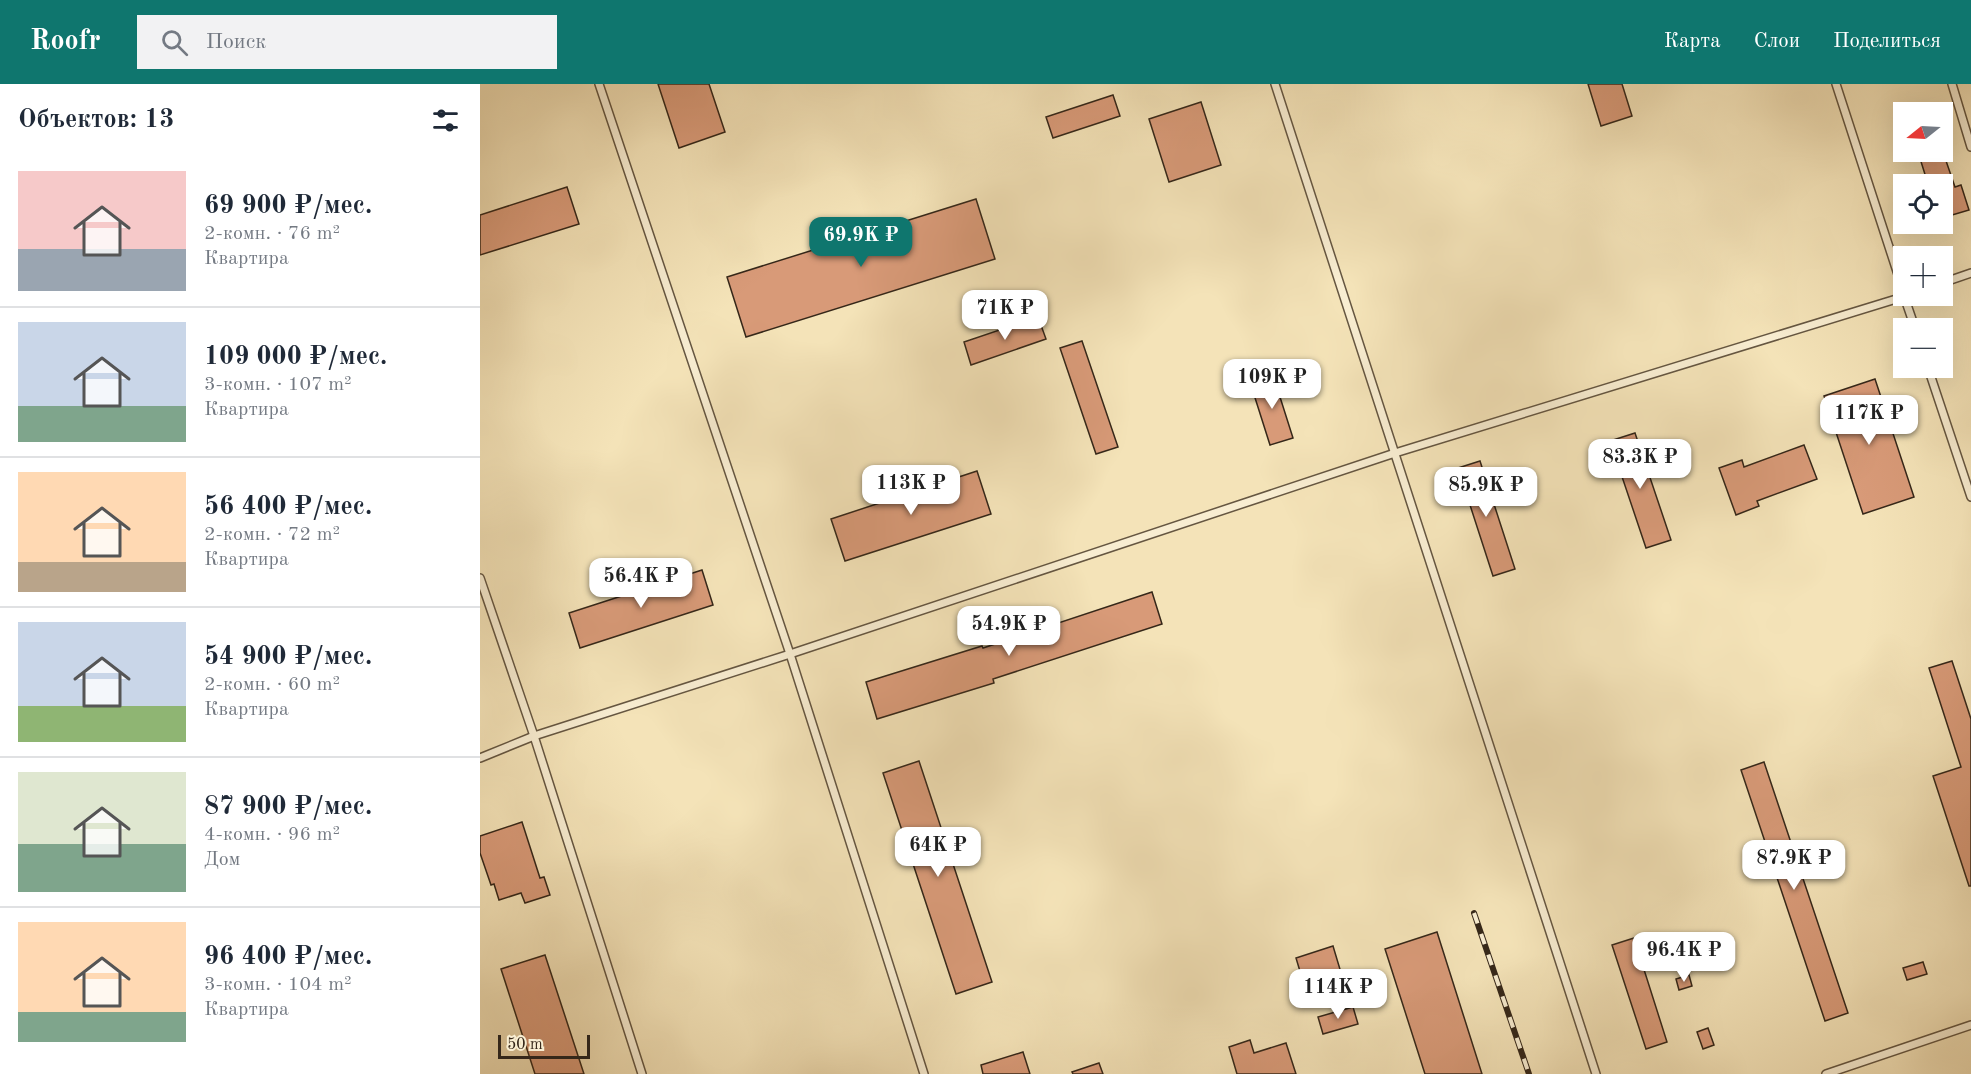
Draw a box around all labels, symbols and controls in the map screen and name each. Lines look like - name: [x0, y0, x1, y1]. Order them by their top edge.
- search box: [137, 15, 557, 69]
- icon: search: [158, 26, 191, 59]
- text: Roofr: [30, 28, 101, 56]
- text: Поиск: [206, 31, 266, 53]
- text: Карта: [1664, 31, 1721, 52]
- text: Слои: [1754, 31, 1800, 52]
- text: Поделиться: [1833, 31, 1941, 52]
- north arrow: [1893, 102, 1953, 162]
- map controls: [1893, 102, 1953, 378]
- icon: filters: [429, 104, 462, 137]
- text: Объектов: 13: [18, 107, 174, 133]
- button: locate: [1893, 174, 1953, 234]
- text: 69 900 ₽/мес.: [204, 193, 372, 219]
- icon: home: [66, 195, 138, 267]
- pin: 69.9K ₽: [806, 217, 916, 268]
- text: 2-комн. · 76 m²: [204, 224, 340, 244]
- text: 69.9K ₽: [823, 226, 899, 246]
- button: +: [1893, 246, 1953, 306]
- text: Квартира: [204, 249, 289, 269]
- pin: 71K ₽: [963, 290, 1047, 341]
- text: 71K ₽: [976, 299, 1034, 319]
- button: −: [1893, 318, 1953, 378]
- text: 109 000 ₽/мес.: [204, 344, 387, 370]
- icon: home: [66, 346, 138, 418]
- pin: 109K ₽: [1223, 359, 1321, 410]
- text: 109K ₽: [1237, 368, 1307, 388]
- text: 3-комн. · 107 m²: [204, 375, 352, 395]
- pin: 117K ₽: [1820, 395, 1918, 446]
- text: Квартира: [204, 400, 289, 420]
- text: 117K ₽: [1834, 404, 1904, 424]
- pin: 83.3K ₽: [1585, 439, 1695, 490]
- text: 83.3K ₽: [1602, 448, 1678, 468]
- pin: 113K ₽: [862, 465, 960, 516]
- pin: 85.9K ₽: [1431, 467, 1541, 518]
- text: 113K ₽: [876, 474, 946, 494]
- text: 85.9K ₽: [1448, 476, 1524, 496]
- text: 56 400 ₽/мес.: [204, 494, 372, 520]
- icon: home: [66, 496, 138, 568]
- text: 2-комн. · 72 m²: [204, 525, 340, 545]
- text: Квартира: [204, 550, 289, 570]
- pin: 56.4K ₽: [586, 558, 696, 609]
- text: 56.4K ₽: [603, 567, 679, 587]
- pin: 54.9K ₽: [954, 606, 1064, 657]
- text: 54.9K ₽: [971, 615, 1047, 635]
- text: 54 900 ₽/мес.: [204, 644, 372, 670]
- icon: home: [66, 646, 138, 718]
- text: 2-комн. · 60 m²: [204, 675, 340, 695]
- text: Квартира: [204, 700, 289, 720]
- text: 87 900 ₽/мес.: [204, 794, 372, 820]
- icon: home: [66, 796, 138, 868]
- text: 4-комн. · 96 m²: [204, 825, 340, 845]
- pin: 64K ₽: [896, 827, 980, 878]
- text: 64K ₽: [909, 836, 967, 856]
- pin: 87.9K ₽: [1739, 840, 1849, 891]
- text: 87.9K ₽: [1756, 849, 1832, 869]
- text: Дом: [204, 850, 240, 870]
- pin: 96.4K ₽: [1629, 932, 1739, 983]
- text: 96.4K ₽: [1646, 941, 1722, 961]
- text: 96 400 ₽/мес.: [204, 944, 372, 970]
- icon: home: [66, 946, 138, 1018]
- pin: 114K ₽: [1289, 969, 1387, 1020]
- text: 3-комн. · 104 m²: [204, 975, 352, 995]
- text: 114K ₽: [1303, 978, 1373, 998]
- text: Квартира: [204, 1000, 289, 1020]
- scale bar: [498, 1032, 590, 1060]
- text: 50 m: [507, 1037, 543, 1053]

